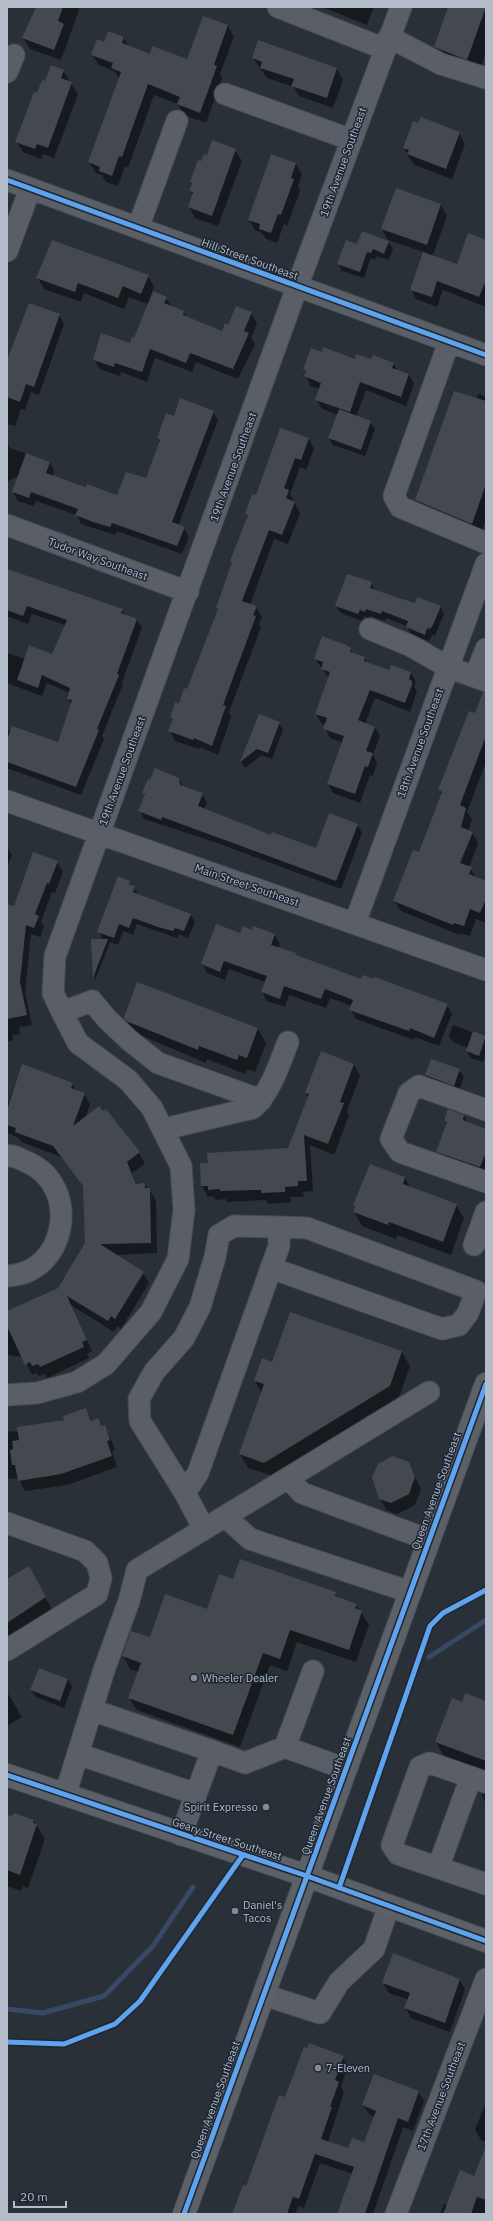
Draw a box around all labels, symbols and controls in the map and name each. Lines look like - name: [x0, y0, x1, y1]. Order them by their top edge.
- street label: 19th Avenue Southeast: [317, 105, 369, 219]
- street label: Hill Street Southeast: [200, 235, 300, 283]
- street label: 19th Avenue Southeast: [207, 410, 259, 524]
- street label: Tudor Way Southeast: [46, 535, 150, 584]
- street label: 18th Avenue Southeast: [394, 686, 446, 800]
- street label: 19th Avenue Southeast: [96, 714, 148, 828]
- street label: Main Street Southeast: [193, 861, 301, 909]
- street label: Queen Avenue Southeast: [408, 1430, 464, 1552]
- place label: Wheeler Dealer: [202, 1671, 278, 1685]
- marker: Wheeler Dealer: [189, 1673, 199, 1683]
- street label: Queen Avenue Southeast: [298, 1735, 354, 1857]
- place label: Spirit Expresso: [184, 1800, 258, 1814]
- marker: Spirit Expresso: [261, 1802, 271, 1812]
- street label: Geary Street Southeast: [170, 1815, 284, 1863]
- place label: Daniel's Tacos: [243, 1898, 282, 1925]
- marker: Daniel's Tacos: [230, 1906, 240, 1916]
- street label: Queen Avenue Southeast: [187, 2039, 243, 2161]
- street label: 17th Avenue Southeast: [414, 2040, 468, 2152]
- place label: 7-Eleven: [326, 2061, 370, 2075]
- marker: 7-Eleven: [313, 2063, 323, 2073]
- scale bar: [14, 2183, 66, 2209]
- text: 20 m: [20, 2189, 48, 2204]

